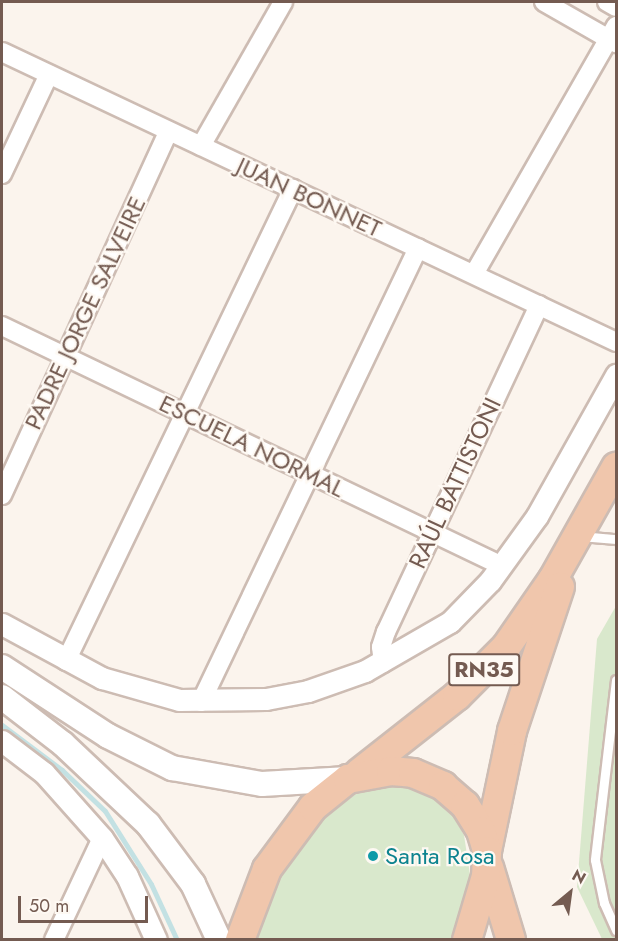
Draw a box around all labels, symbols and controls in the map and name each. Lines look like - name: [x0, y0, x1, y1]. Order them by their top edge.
- street label: JUAN BONNET: [232, 151, 386, 243]
- street label: PADRE JORGE SALVEIRE: [18, 192, 152, 434]
- street label: ESCUELA NORMAL: [155, 389, 349, 503]
- street label: RAÚL BATTISTONI: [403, 393, 507, 573]
- road number: RN35: [448, 651, 520, 689]
- place label: Santa Rosa: [385, 842, 495, 870]
- marker: Santa Rosa: [366, 849, 380, 863]
- north arrow: [540, 863, 600, 923]
- text: N: [568, 864, 590, 890]
- scale bar: [21, 884, 152, 922]
- text: 50 m: [29, 893, 69, 919]

